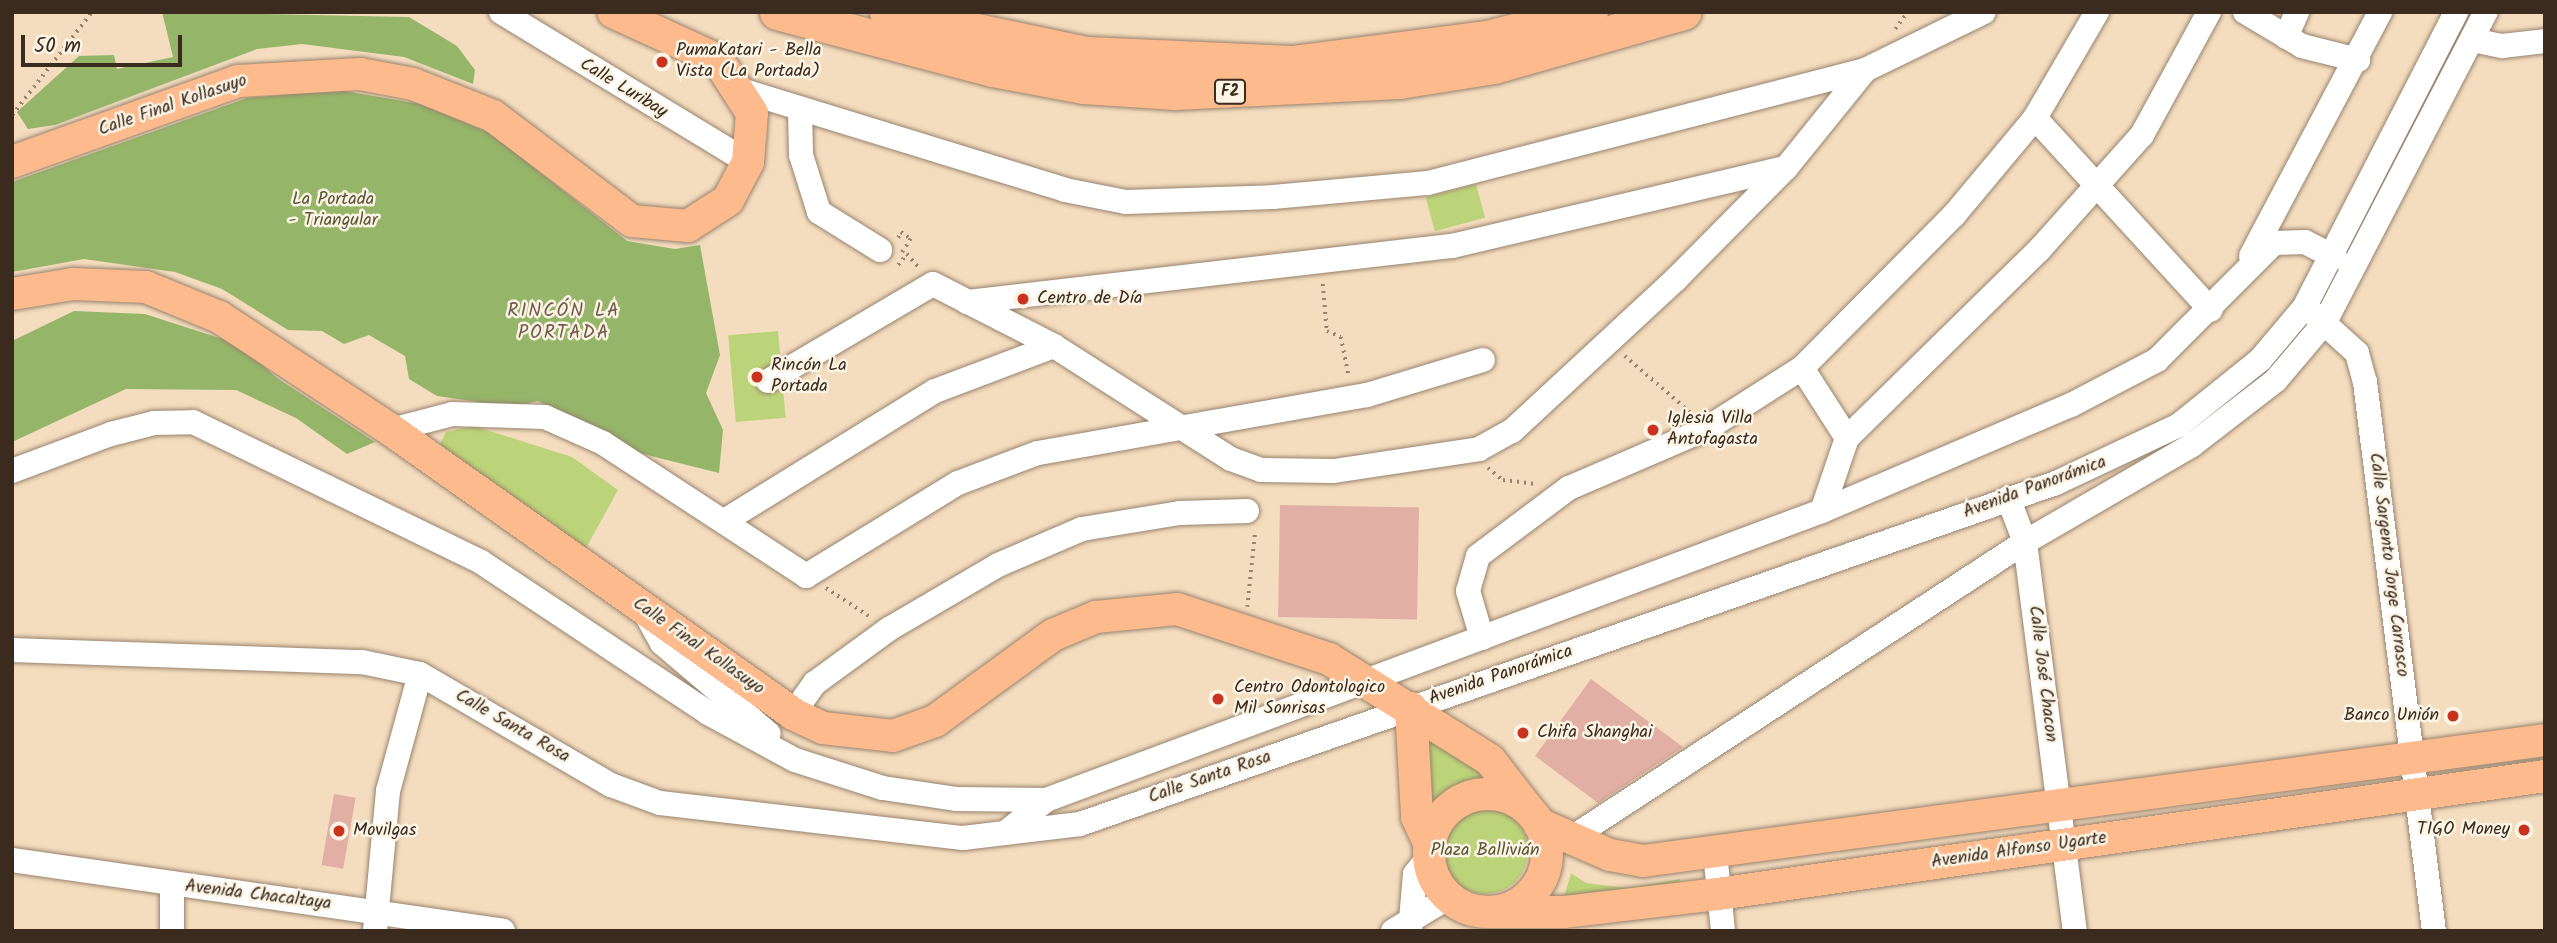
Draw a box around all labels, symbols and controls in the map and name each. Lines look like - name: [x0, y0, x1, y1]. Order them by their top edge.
- scale bar: [24, 21, 186, 65]
- text: 50 m: [34, 30, 81, 63]
- place label: PumaKatari - Bella Vista (La Portada): [676, 41, 821, 84]
- street label: Calle Luribay: [575, 54, 671, 124]
- marker: PumaKatari - Bella Vista (La Portada): [654, 54, 670, 70]
- street label: Calle Final Kollasuyo: [96, 70, 250, 142]
- road number: F2: [1212, 80, 1248, 104]
- park label: La Portada - Triangular: [288, 190, 378, 232]
- place label: Centro de Día: [1037, 288, 1142, 310]
- marker: Centro de Día: [1015, 291, 1031, 307]
- district label: RINCÓN LA PORTADA: [508, 301, 620, 345]
- place label: Rincón La Portada: [771, 356, 847, 398]
- marker: Rincón La Portada: [749, 369, 765, 385]
- place label: Iglesia Villa Antofagasta: [1667, 409, 1758, 452]
- marker: Iglesia Villa Antofagasta: [1645, 422, 1661, 438]
- street label: Avenida Panorámica: [1961, 452, 2109, 524]
- street label: Calle Sargento Jorge Carrasco: [2364, 452, 2412, 678]
- street label: Calle Final Kollasuyo: [628, 594, 768, 700]
- street label: Calle José Chacon: [2023, 605, 2061, 743]
- street label: Avenida Panorámica: [1426, 641, 1576, 711]
- place label: Centro Odontologico Mil Sonrisas: [1234, 678, 1385, 720]
- street label: Calle Santa Rosa: [451, 686, 573, 768]
- marker: Centro Odontologico Mil Sonrisas: [1208, 689, 1228, 709]
- place label: Banco Unión: [2344, 705, 2439, 727]
- marker: Banco Unión: [2445, 708, 2461, 724]
- place label: Chifa Shanghai: [1537, 722, 1652, 744]
- marker: Chifa Shanghai: [1515, 725, 1531, 741]
- street label: Calle Santa Rosa: [1146, 747, 1274, 809]
- place label: TIGO Money: [2417, 819, 2510, 841]
- place label: Movilgas: [353, 820, 416, 842]
- marker: TIGO Money: [2516, 822, 2532, 838]
- marker: Movilgas: [331, 823, 347, 839]
- street label: Avenida Alfonso Ugarte: [1930, 828, 2108, 874]
- park label: Plaza Ballivián: [1430, 840, 1540, 862]
- street label: Avenida Chacaltaya: [184, 876, 332, 916]

